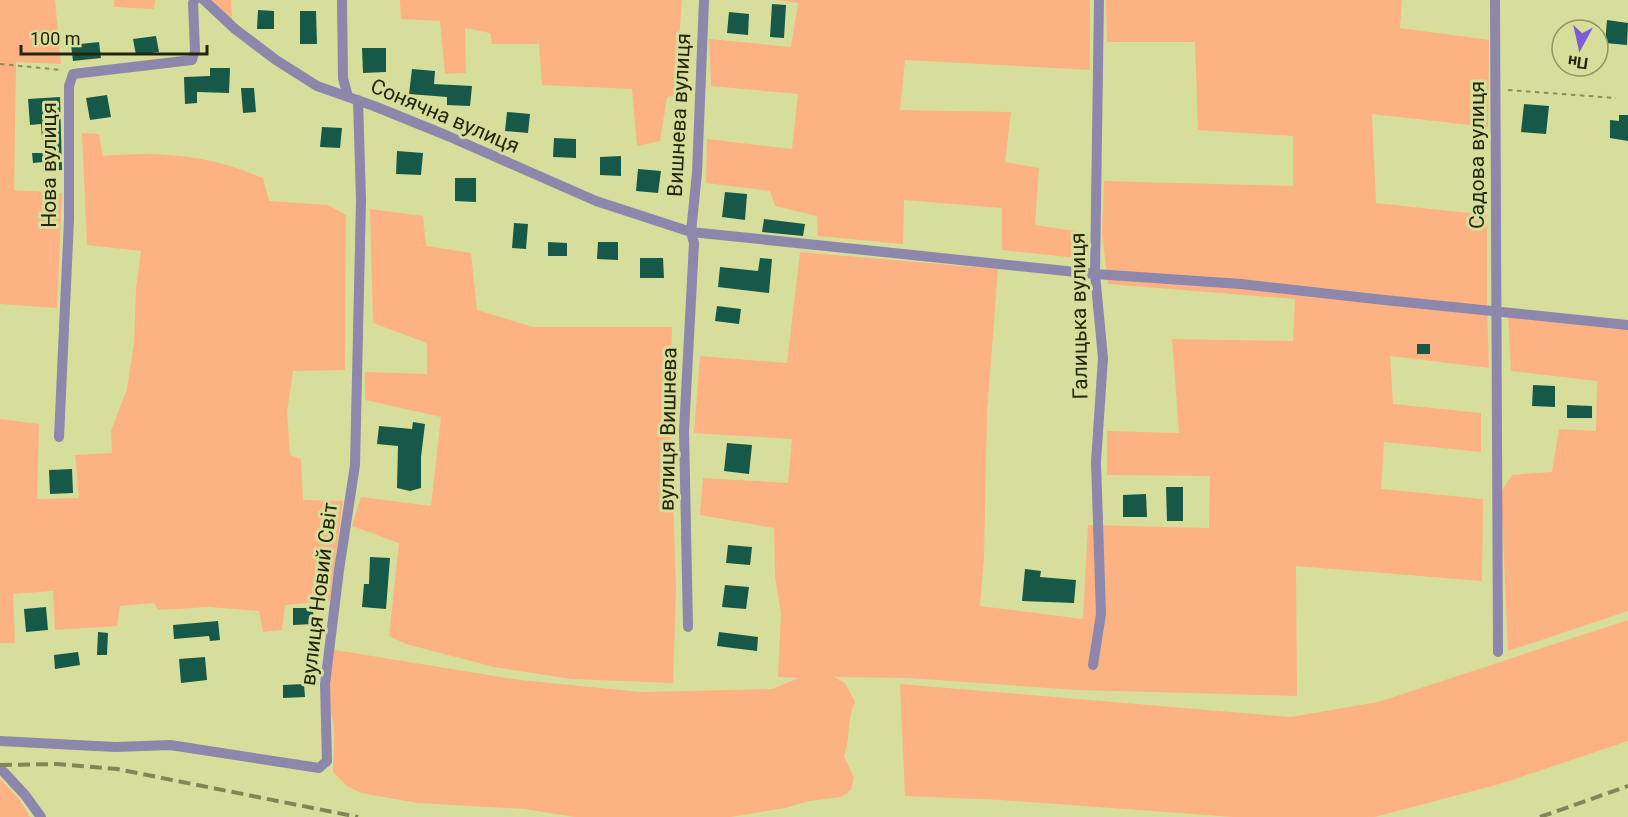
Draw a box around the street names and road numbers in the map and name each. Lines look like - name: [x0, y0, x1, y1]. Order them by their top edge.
- street label: Вишнева вулиця: [663, 33, 695, 197]
- street label: Сонячна вулиця: [367, 74, 523, 158]
- street label: Садова вулиця: [1465, 81, 1489, 229]
- street label: Нова вулиця: [37, 102, 61, 228]
- street label: Галицька вулиця: [1066, 232, 1092, 400]
- street label: вулиця Вишнева: [655, 347, 681, 511]
- street label: вулиця Новий Світ: [296, 501, 342, 687]

